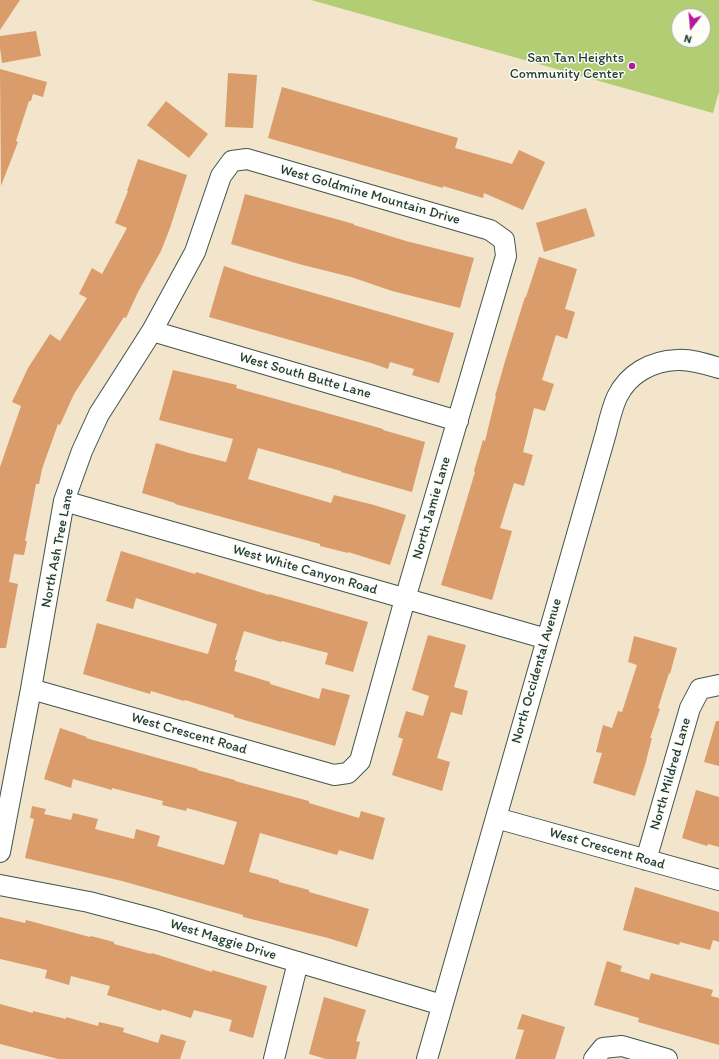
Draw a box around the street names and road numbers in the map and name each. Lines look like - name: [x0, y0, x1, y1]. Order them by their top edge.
- street label: West Goldmine Mountain Drive: [278, 161, 462, 229]
- street label: West South Butte Lane: [237, 349, 373, 403]
- street label: North Jamie Lane: [409, 455, 455, 561]
- street label: North Ash Tree Lane: [38, 487, 78, 609]
- street label: West White Canyon Road: [231, 541, 379, 599]
- street label: North Occidental Avenue: [508, 597, 566, 745]
- street label: West Crescent Road: [129, 709, 249, 759]
- street label: North Mildred Lane: [647, 716, 695, 832]
- street label: West Crescent Road: [547, 824, 667, 874]
- street label: West Maggie Drive: [168, 916, 278, 964]

